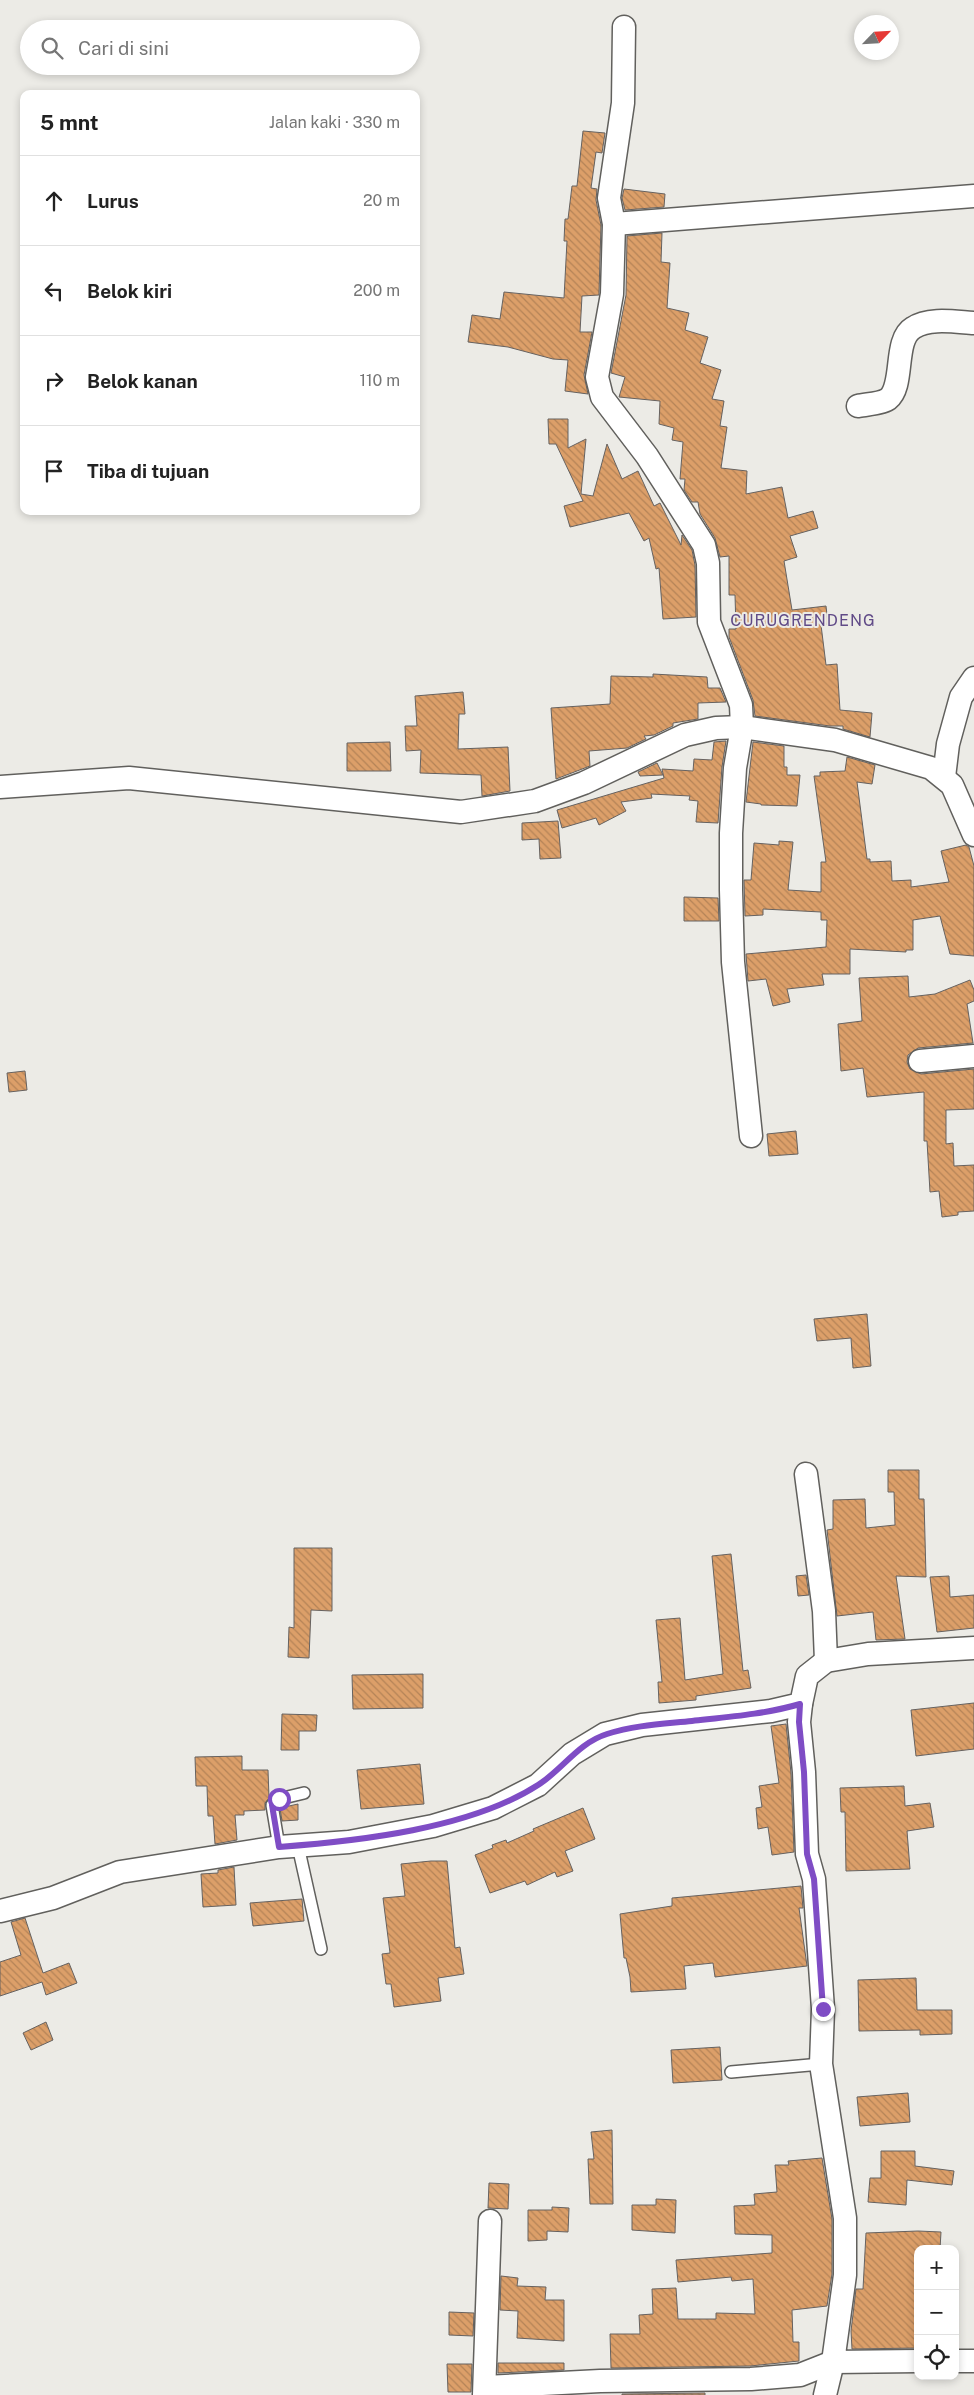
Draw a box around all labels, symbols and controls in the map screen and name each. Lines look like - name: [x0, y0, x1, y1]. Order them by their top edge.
- north arrow: [854, 15, 899, 60]
- search box: [20, 20, 420, 75]
- icon: search: [38, 34, 66, 62]
- text: Cari di sini: [78, 37, 169, 59]
- text: 5 mnt: [40, 110, 99, 135]
- text: Jalan kaki · 330 m: [269, 113, 400, 132]
- icon: ahead: [40, 187, 68, 215]
- text: Lurus: [87, 190, 139, 212]
- text: 20 m: [363, 191, 400, 210]
- icon: left: [40, 277, 68, 305]
- text: Belok kiri: [87, 280, 172, 302]
- text: 200 m: [353, 281, 400, 300]
- icon: right: [40, 367, 68, 395]
- text: Belok kanan: [87, 370, 198, 392]
- text: 110 m: [359, 371, 400, 390]
- icon: arrive: [40, 457, 68, 485]
- text: Tiba di tujuan: [87, 460, 209, 482]
- district label: CURUGRENDENG: [730, 611, 876, 630]
- route start: [268, 1788, 291, 1811]
- route end: [812, 1998, 835, 2021]
- map controls: [914, 2245, 959, 2380]
- button: +: [914, 2245, 959, 2290]
- button: −: [914, 2290, 959, 2335]
- button: locate: [914, 2335, 959, 2380]

